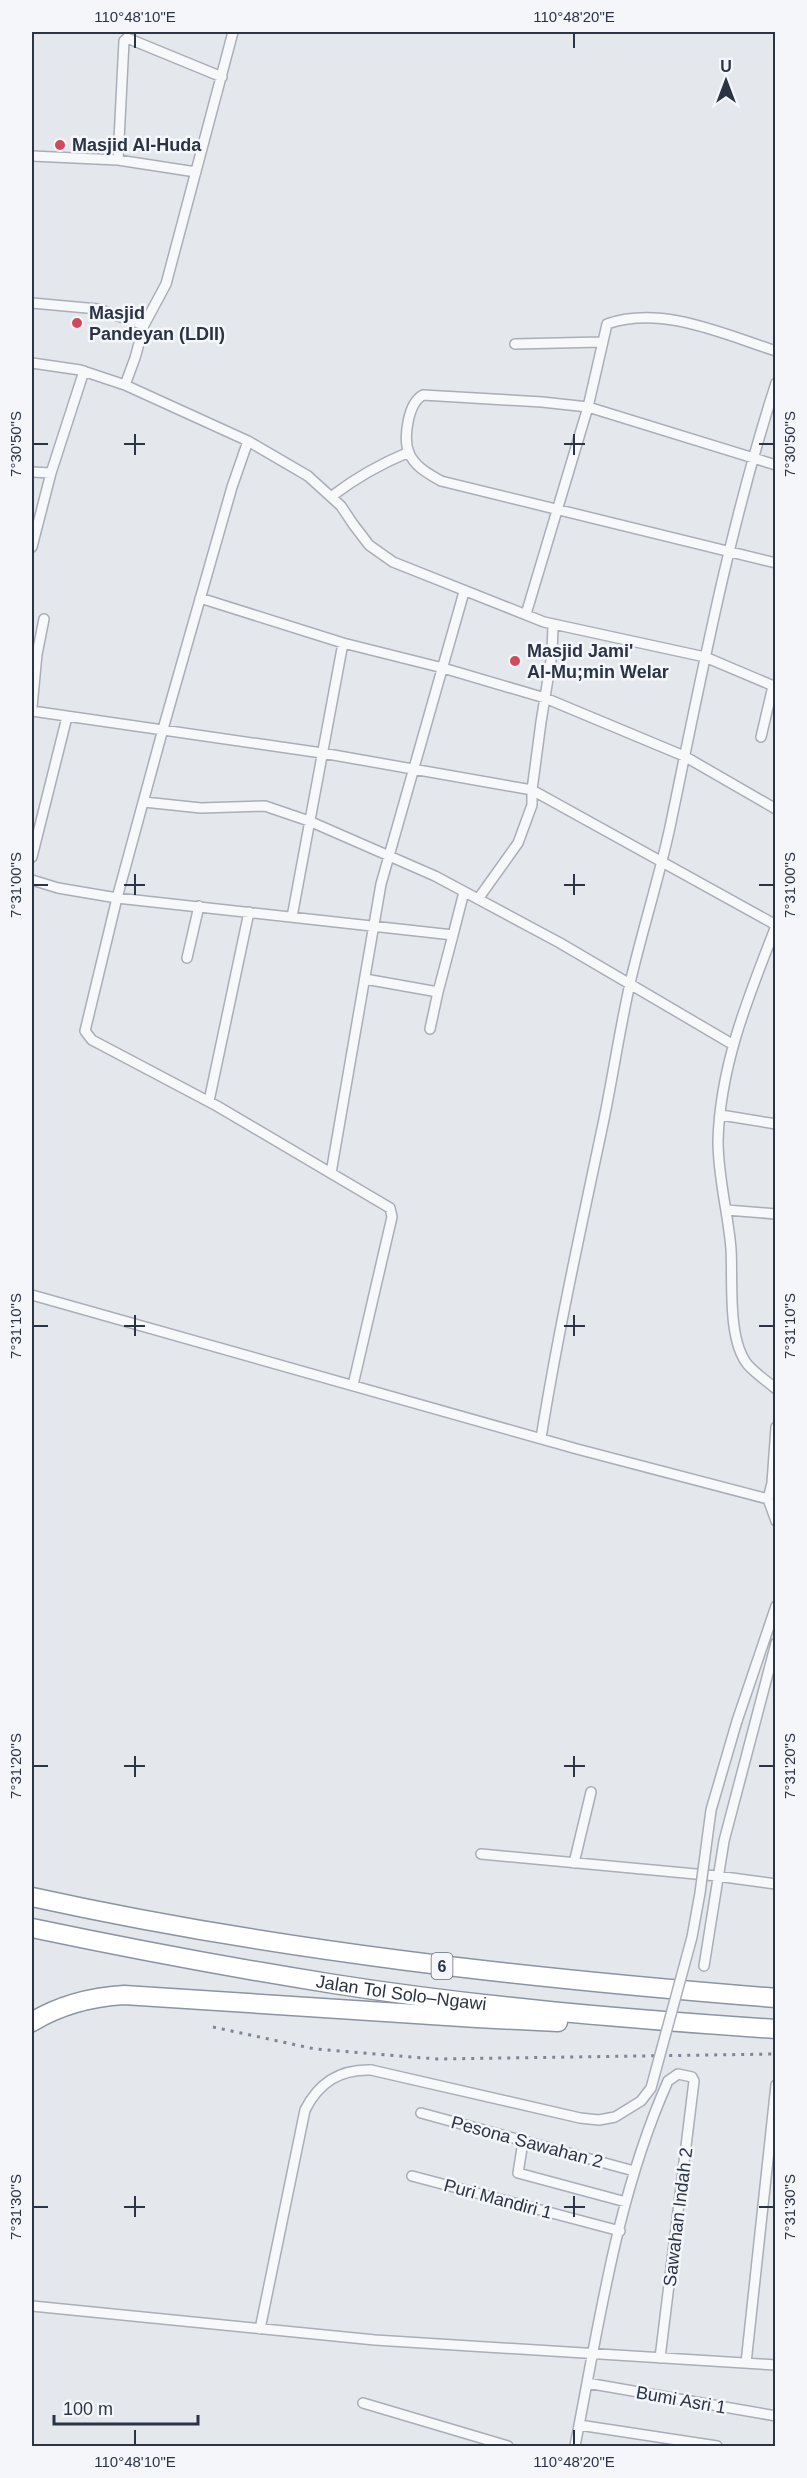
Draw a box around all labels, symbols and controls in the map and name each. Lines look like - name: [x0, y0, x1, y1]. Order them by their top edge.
- text: 110°48'10"E: [94, 8, 176, 25]
- text: 110°48'20"E: [533, 8, 615, 25]
- north arrow: [696, 51, 756, 111]
- text: U: [720, 58, 732, 75]
- place label: Masjid Al-Huda: [72, 135, 202, 155]
- marker: Masjid Al-Huda: [53, 138, 67, 152]
- place label: Masjid Pandeyan (LDII): [89, 303, 225, 344]
- marker: Masjid Pandeyan (LDII): [70, 316, 84, 330]
- text: 7°30'50"S: [7, 411, 24, 477]
- text: 7°30'50"S: [781, 411, 798, 477]
- place label: Masjid Jami' Al-Mu;min Welar: [527, 641, 669, 682]
- marker: Masjid Jami' Al-Mu;min Welar: [508, 654, 522, 668]
- text: 7°31'00"S: [7, 852, 24, 918]
- text: 7°31'00"S: [781, 852, 798, 918]
- text: 7°31'10"S: [7, 1293, 24, 1359]
- text: 7°31'10"S: [781, 1293, 798, 1359]
- text: 7°31'20"S: [7, 1733, 24, 1799]
- text: 7°31'20"S: [781, 1733, 798, 1799]
- road number: 6: [432, 1953, 452, 1979]
- street label: Jalan Tol Solo–Ngawi: [315, 1971, 487, 2014]
- street label: Pesona Sawahan 2: [449, 2112, 605, 2172]
- street label: Sawahan Indah 2: [660, 2146, 696, 2288]
- text: 7°31'30"S: [7, 2174, 24, 2240]
- text: 7°31'30"S: [781, 2174, 798, 2240]
- street label: Puri Mandiri 1: [442, 2175, 554, 2223]
- street label: Bumi Asri 1: [634, 2382, 728, 2418]
- scale bar: [54, 2388, 198, 2426]
- text: 100 m: [63, 2399, 113, 2419]
- text: 110°48'10"E: [94, 2453, 176, 2470]
- text: 110°48'20"E: [533, 2453, 615, 2470]

